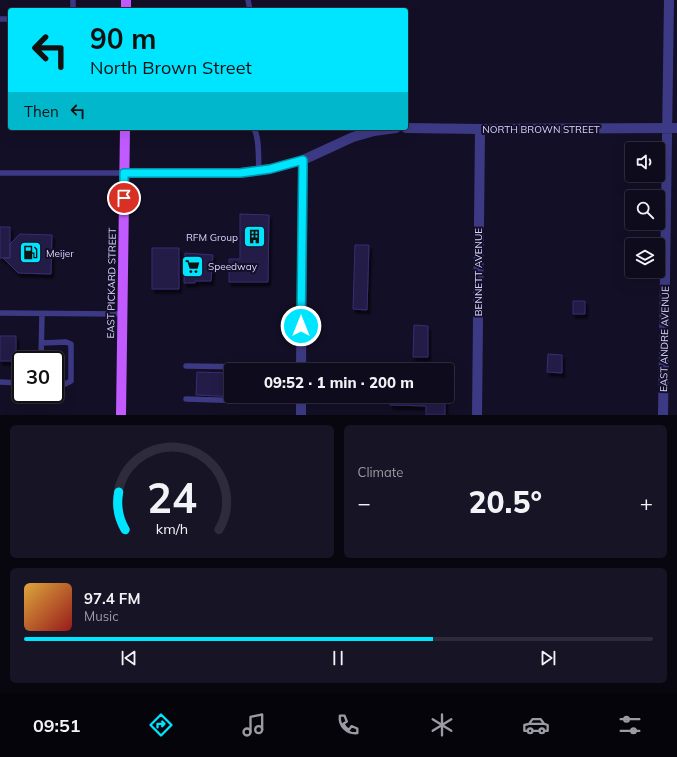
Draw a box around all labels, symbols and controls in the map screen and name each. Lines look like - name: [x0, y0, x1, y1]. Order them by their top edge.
- text: 90 m: [90, 21, 156, 56]
- icon: left: [24, 24, 76, 76]
- text: North Brown Street: [90, 56, 252, 79]
- icon: left: [67, 100, 89, 122]
- text: Then: [24, 102, 59, 121]
- street label: NORTH BROWN STREET: [482, 123, 600, 136]
- map controls: [625, 142, 665, 278]
- button: sound: [625, 142, 665, 182]
- pin: [107, 181, 141, 215]
- icon: arrive: [113, 187, 135, 209]
- button: search: [625, 190, 665, 230]
- building icon: RFM Group: [241, 224, 267, 250]
- street label: EAST PICKARD STREET: [104, 227, 119, 339]
- street label: BENNETT AVENUE: [472, 228, 485, 316]
- place label: RFM Group: [186, 231, 238, 244]
- button: layers: [625, 238, 665, 278]
- fuel station icon: Meijer: [18, 240, 44, 266]
- place label: Meijer: [46, 247, 74, 260]
- supermarket icon: Speedway: [180, 253, 206, 279]
- place label: Speedway: [208, 260, 258, 273]
- street label: EAST ANDRE AVENUE: [657, 286, 672, 392]
- position arrow: [280, 305, 322, 347]
- speed limit sign: 30: [12, 351, 64, 403]
- text: 09:52 · 1 min · 200 m: [264, 373, 414, 392]
- text: Climate: [358, 464, 403, 480]
- text: 24: [147, 470, 197, 522]
- text: 20.5°: [469, 483, 542, 521]
- text: −: [358, 489, 371, 517]
- text: +: [640, 489, 653, 517]
- text: km/h: [156, 519, 188, 537]
- text: 97.4 FM: [84, 589, 140, 608]
- text: Music: [84, 608, 119, 624]
- icon: previous: [118, 647, 140, 669]
- icon: pause: [327, 647, 349, 669]
- icon: next: [537, 647, 559, 669]
- icon: directions: [147, 711, 175, 739]
- icon: music: [240, 711, 268, 739]
- icon: phone: [334, 711, 362, 739]
- icon: climate: [428, 711, 456, 739]
- icon: car: [522, 711, 550, 739]
- icon: filters: [616, 711, 644, 739]
- text: 09:51: [33, 714, 81, 737]

